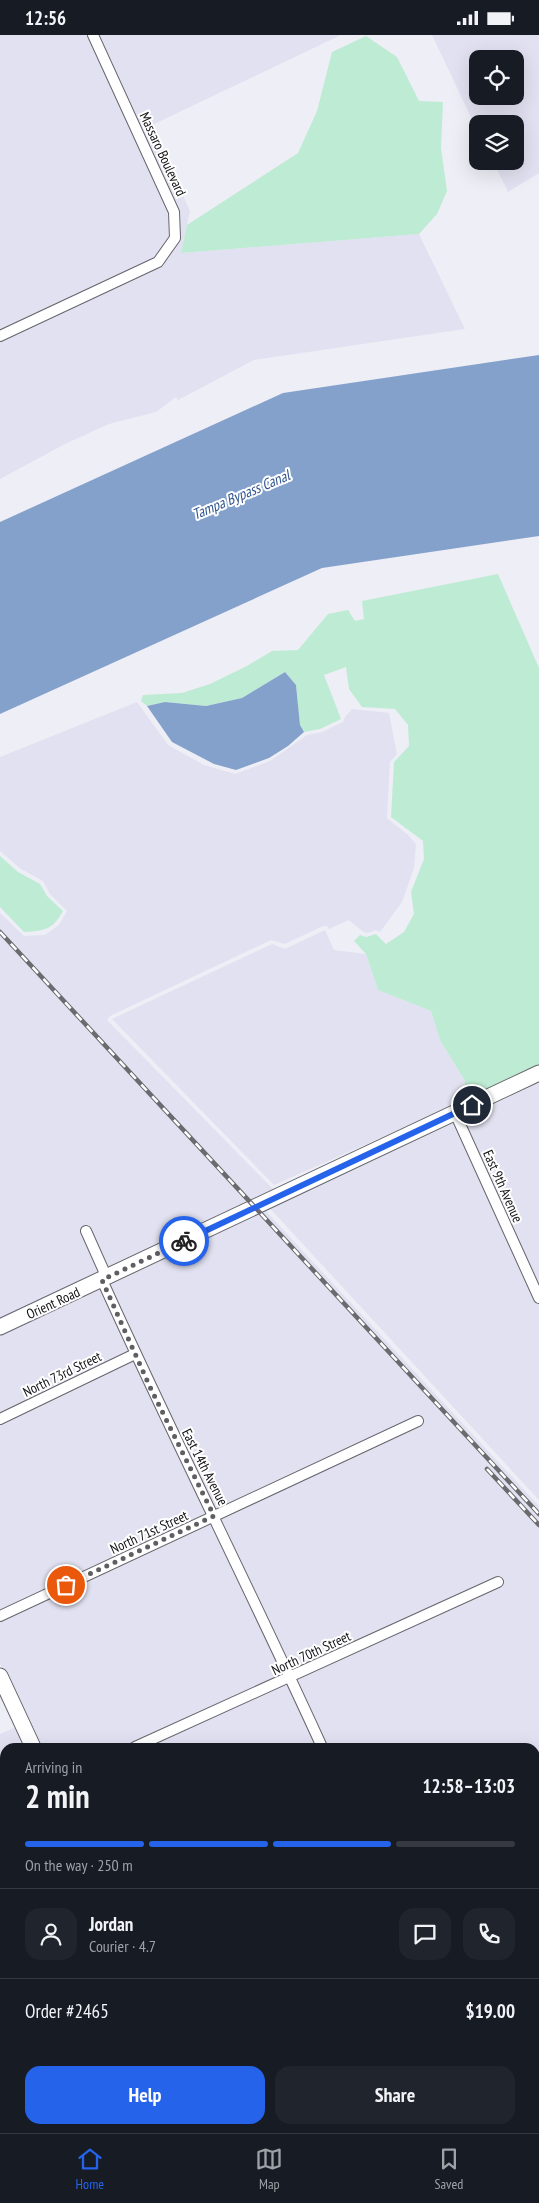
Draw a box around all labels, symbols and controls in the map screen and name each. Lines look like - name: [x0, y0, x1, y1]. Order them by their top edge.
- text: 12:56: [25, 6, 66, 30]
- map controls: [469, 50, 524, 170]
- button: locate: [469, 50, 524, 105]
- street label: Massaro Boulevard: [136, 109, 190, 199]
- button: layers: [469, 115, 524, 170]
- water label: Tampa Bypass Canal: [189, 465, 294, 524]
- pin: [451, 1084, 493, 1126]
- icon: home: [458, 1091, 486, 1119]
- street label: East 9th Avenue: [479, 1147, 527, 1225]
- courier: [159, 1216, 209, 1266]
- icon: bike: [170, 1227, 198, 1255]
- street label: Orient Road: [23, 1283, 83, 1323]
- street label: North 73rd Street: [20, 1347, 104, 1401]
- street label: East 14th Avenue: [178, 1426, 232, 1509]
- street label: North 71st Street: [107, 1506, 191, 1558]
- pin: [45, 1564, 87, 1606]
- icon: bag: [52, 1571, 80, 1599]
- street label: North 70th Street: [269, 1627, 354, 1679]
- text: Arriving in: [25, 1757, 82, 1777]
- text: 12:58–13:03: [422, 1774, 515, 1798]
- text: 2 min: [25, 1775, 90, 1817]
- text: On the way · 250 m: [25, 1855, 133, 1875]
- button: person: [25, 1908, 77, 1960]
- button: chat: [399, 1908, 451, 1960]
- button: phone: [463, 1908, 515, 1960]
- text: Jordan: [89, 1912, 133, 1936]
- text: Courier · 4.7: [89, 1936, 156, 1956]
- text: Order #2465: [25, 1999, 109, 2023]
- text: $19.00: [466, 1999, 515, 2023]
- button: Help: [25, 2066, 265, 2124]
- button: Share: [275, 2066, 515, 2124]
- tab: Home: [76, 2145, 104, 2193]
- tab: Map: [255, 2145, 283, 2193]
- tab: Saved: [435, 2145, 463, 2193]

